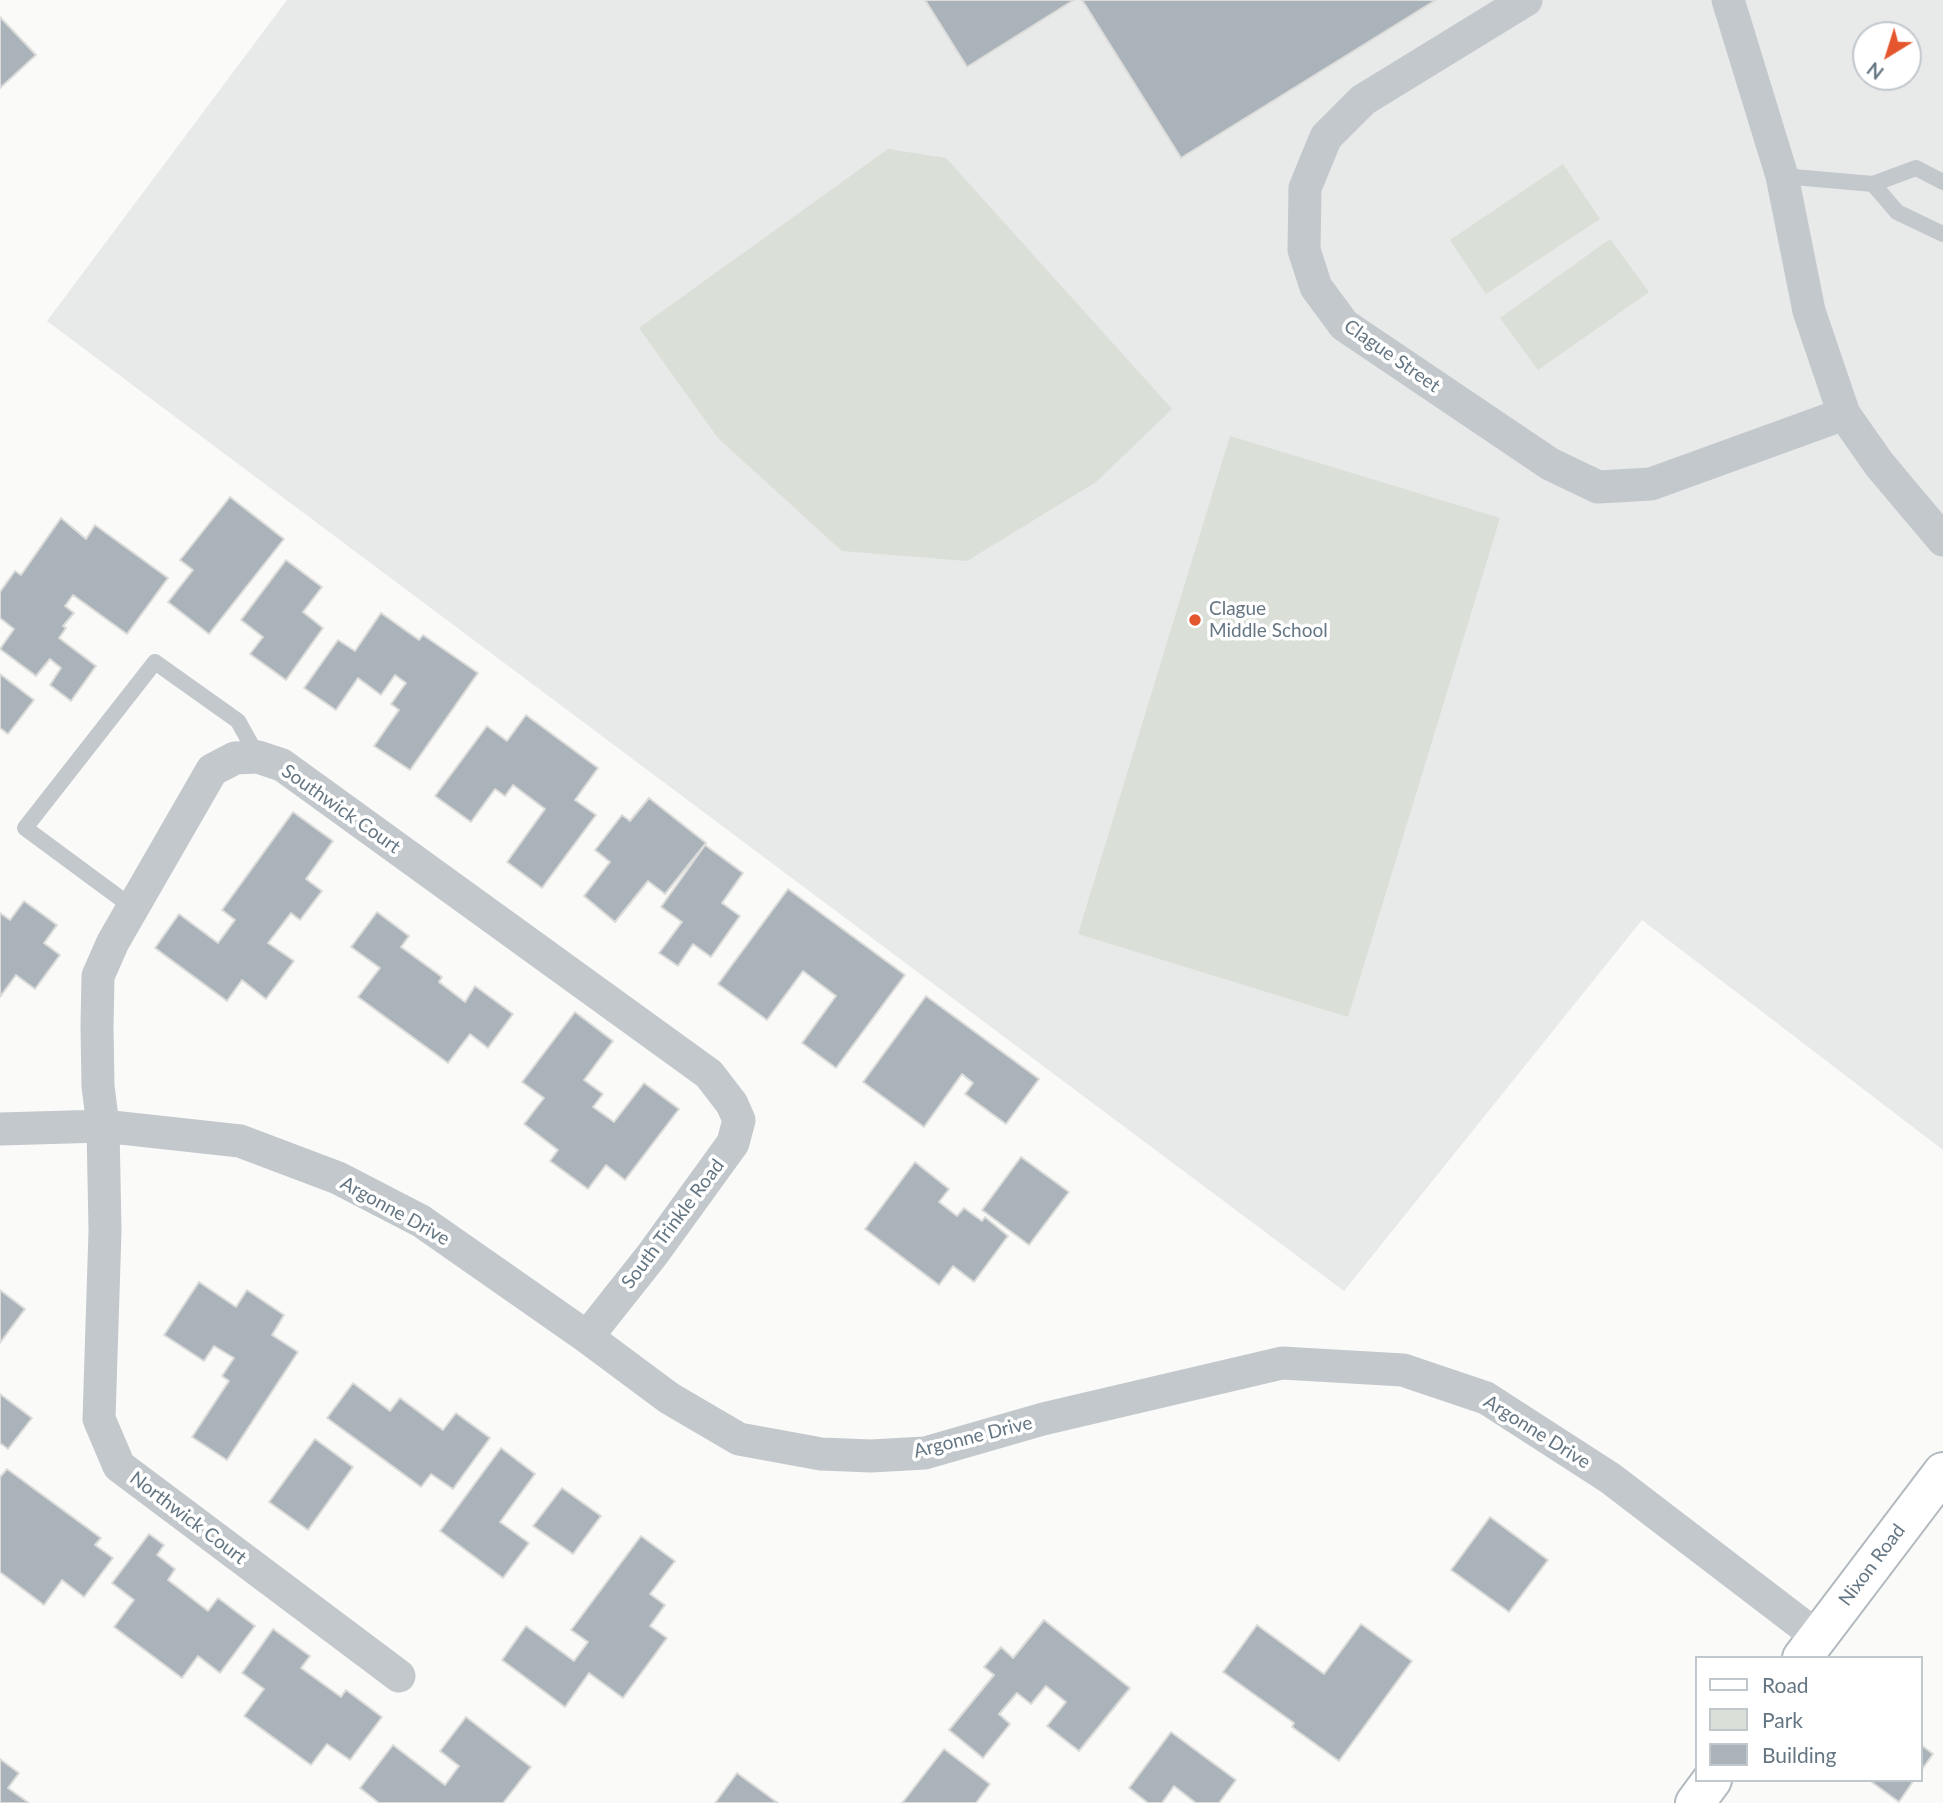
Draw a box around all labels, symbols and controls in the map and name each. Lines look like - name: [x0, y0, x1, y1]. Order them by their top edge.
- north arrow: [1852, 21, 1922, 91]
- text: N: [1862, 58, 1888, 85]
- street label: Clague Street: [1340, 315, 1444, 397]
- place label: Clague Middle School: [1209, 598, 1328, 642]
- marker: Clague Middle School: [1187, 612, 1203, 628]
- street label: Southwick Court: [277, 760, 405, 858]
- street label: South Trinkle Road: [617, 1155, 729, 1293]
- street label: Argonne Drive: [336, 1172, 454, 1250]
- street label: Argonne Drive: [1479, 1390, 1595, 1474]
- street label: Argonne Drive: [911, 1411, 1035, 1463]
- street label: Northwick Court: [125, 1467, 251, 1569]
- street label: Nixon Road: [1834, 1520, 1910, 1610]
- legend: [1694, 1656, 1922, 1782]
- text: Road: [1762, 1672, 1809, 1697]
- text: Park: [1762, 1707, 1803, 1732]
- text: Building: [1762, 1742, 1837, 1767]

